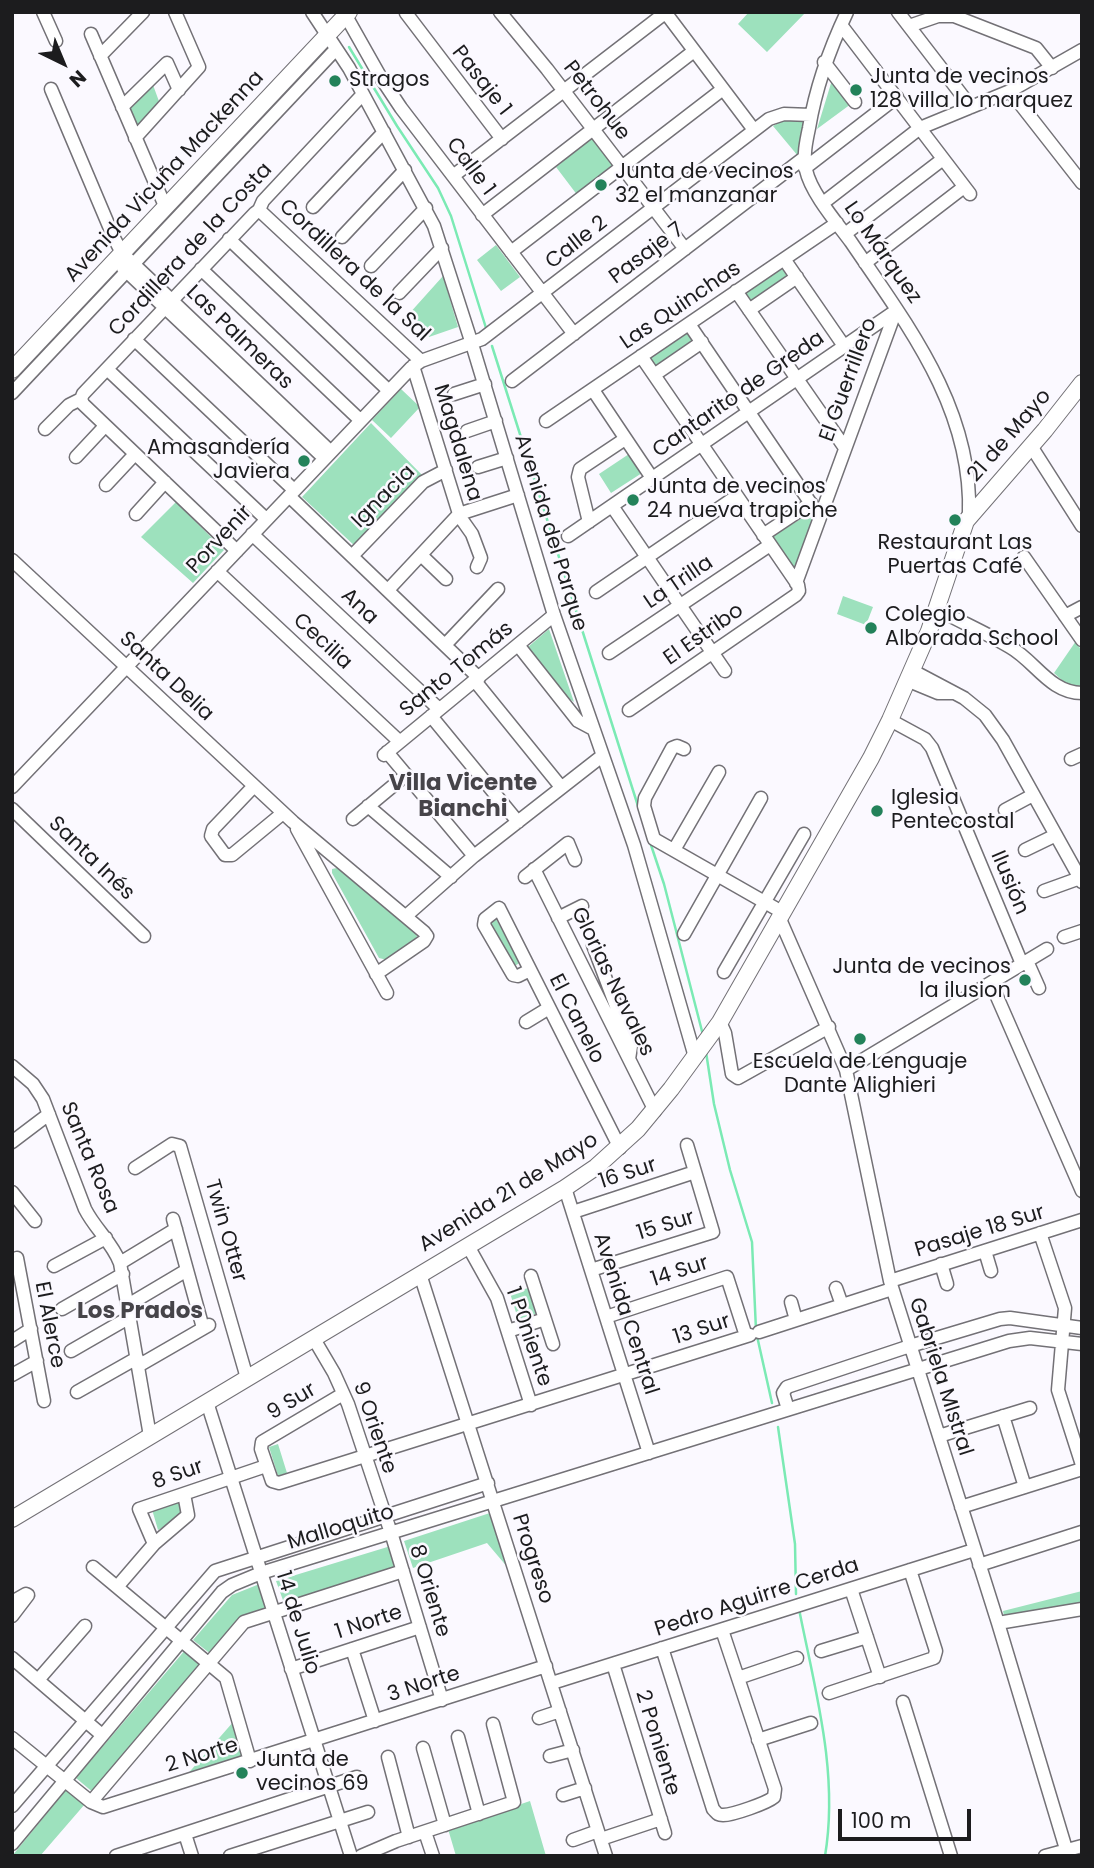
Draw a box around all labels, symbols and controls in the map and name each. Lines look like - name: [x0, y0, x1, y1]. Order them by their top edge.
- north arrow: [28, 28, 98, 98]
- street label: Pasaje 1: [446, 41, 516, 121]
- street label: Petrohue: [557, 56, 635, 146]
- text: N: [63, 64, 92, 93]
- place label: Junta de vecinos 128 villa lo marquez: [870, 65, 1073, 115]
- street label: Avenida Vicuña Mackenna: [60, 66, 270, 288]
- place label: Stragos: [349, 68, 430, 94]
- marker: Stragos: [327, 73, 343, 89]
- marker: Junta de vecinos 128 villa lo marquez: [848, 82, 864, 98]
- street label: Calle 1: [440, 133, 500, 201]
- street label: Cordillera de la Costa: [104, 158, 278, 342]
- place label: Junta de vecinos 32 el manzanar: [615, 160, 794, 210]
- marker: Junta de vecinos 32 el manzanar: [593, 177, 609, 193]
- street label: Cordillera de la Sal: [273, 195, 435, 347]
- street label: Lo Márquez: [838, 197, 926, 309]
- street label: Calle 2: [541, 211, 613, 275]
- street label: Pasaje 7: [605, 218, 689, 290]
- street label: Las Quinchas: [616, 256, 746, 356]
- street label: Las Palmeras: [180, 281, 298, 395]
- street label: El Guerrillero: [815, 315, 883, 445]
- street label: Cantarito de Greda: [648, 326, 830, 464]
- street label: Magdalena: [427, 382, 487, 504]
- street label: 21 de Mayo: [963, 384, 1057, 488]
- street label: Avenida del Parque: [508, 432, 592, 634]
- place label: Amasandería Javiera: [147, 436, 290, 486]
- marker: Amasandería Javiera: [296, 453, 312, 469]
- street label: Ignacia: [347, 460, 421, 534]
- place label: Junta de vecinos 24 nueva trapiche: [647, 475, 838, 525]
- marker: Junta de vecinos 24 nueva trapiche: [625, 492, 641, 508]
- street label: Porvenir: [182, 500, 258, 580]
- marker: Restaurant Las Puertas Café: [947, 512, 963, 528]
- place label: Restaurant Las Puertas Café: [878, 531, 1032, 581]
- street label: La Trilla: [640, 551, 718, 615]
- street label: Ana: [335, 584, 383, 630]
- street label: El Estribo: [659, 598, 749, 672]
- place label: Colegio Alborada School: [885, 603, 1059, 653]
- street label: Cecilia: [287, 608, 357, 676]
- street label: Santo Tomás: [395, 617, 519, 723]
- marker: Colegio Alborada School: [863, 620, 879, 636]
- street label: Santa Delia: [114, 627, 218, 727]
- district label: Villa Vicente Bianchi: [389, 770, 537, 824]
- place label: Iglesia Pentecostal: [891, 786, 1014, 836]
- marker: Iglesia Pentecostal: [869, 803, 885, 819]
- street label: Santa Inés: [43, 812, 139, 906]
- street label: Ilusión: [984, 847, 1034, 919]
- street label: Glorias Navales: [565, 903, 659, 1061]
- place label: Junta de vecinos la ilusion: [832, 955, 1011, 1005]
- street label: El Canelo: [543, 970, 609, 1068]
- marker: Junta de vecinos la ilusion: [1017, 972, 1033, 988]
- marker: Escuela de Lenguaje Dante Alighieri: [852, 1031, 868, 1047]
- place label: Escuela de Lenguaje Dante Alighieri: [753, 1050, 967, 1100]
- street label: Santa Rosa: [54, 1098, 124, 1218]
- street label: Avenida 21 de Mayo: [415, 1128, 603, 1258]
- street label: 16 Sur: [596, 1153, 660, 1195]
- street label: Twin Otter: [198, 1177, 252, 1285]
- street label: Pasaje 18 Sur: [912, 1200, 1048, 1264]
- street label: 15 Sur: [634, 1205, 698, 1247]
- street label: Avenida Central: [587, 1230, 663, 1398]
- street label: 14 Sur: [648, 1251, 712, 1293]
- street label: El Alerce: [28, 1280, 70, 1370]
- street label: 1 P0niente: [499, 1284, 557, 1390]
- street label: Gabriela MIstral: [903, 1295, 977, 1459]
- district label: Los Prados: [77, 1298, 203, 1326]
- street label: 13 Sur: [670, 1309, 734, 1351]
- street label: 9 Sur: [263, 1378, 321, 1426]
- street label: 9 Oriente: [347, 1379, 401, 1477]
- street label: 8 Sur: [149, 1455, 207, 1495]
- street label: Malloquito: [285, 1500, 397, 1556]
- street label: Progreso: [506, 1511, 558, 1607]
- street label: 8 Oriente: [403, 1542, 455, 1640]
- street label: Pedro Aguirre Cerda: [652, 1553, 862, 1643]
- street label: 14 de Julio: [269, 1568, 325, 1678]
- street label: 1 Norte: [332, 1600, 406, 1646]
- street label: 3 Norte: [385, 1661, 463, 1709]
- street label: 2 Poniente: [629, 1687, 685, 1799]
- street label: 2 Norte: [163, 1733, 241, 1779]
- place label: Junta de vecinos 69: [256, 1748, 369, 1798]
- marker: Junta de vecinos 69: [234, 1765, 250, 1781]
- scale bar: [842, 1794, 975, 1838]
- text: 100 m: [851, 1806, 911, 1835]

